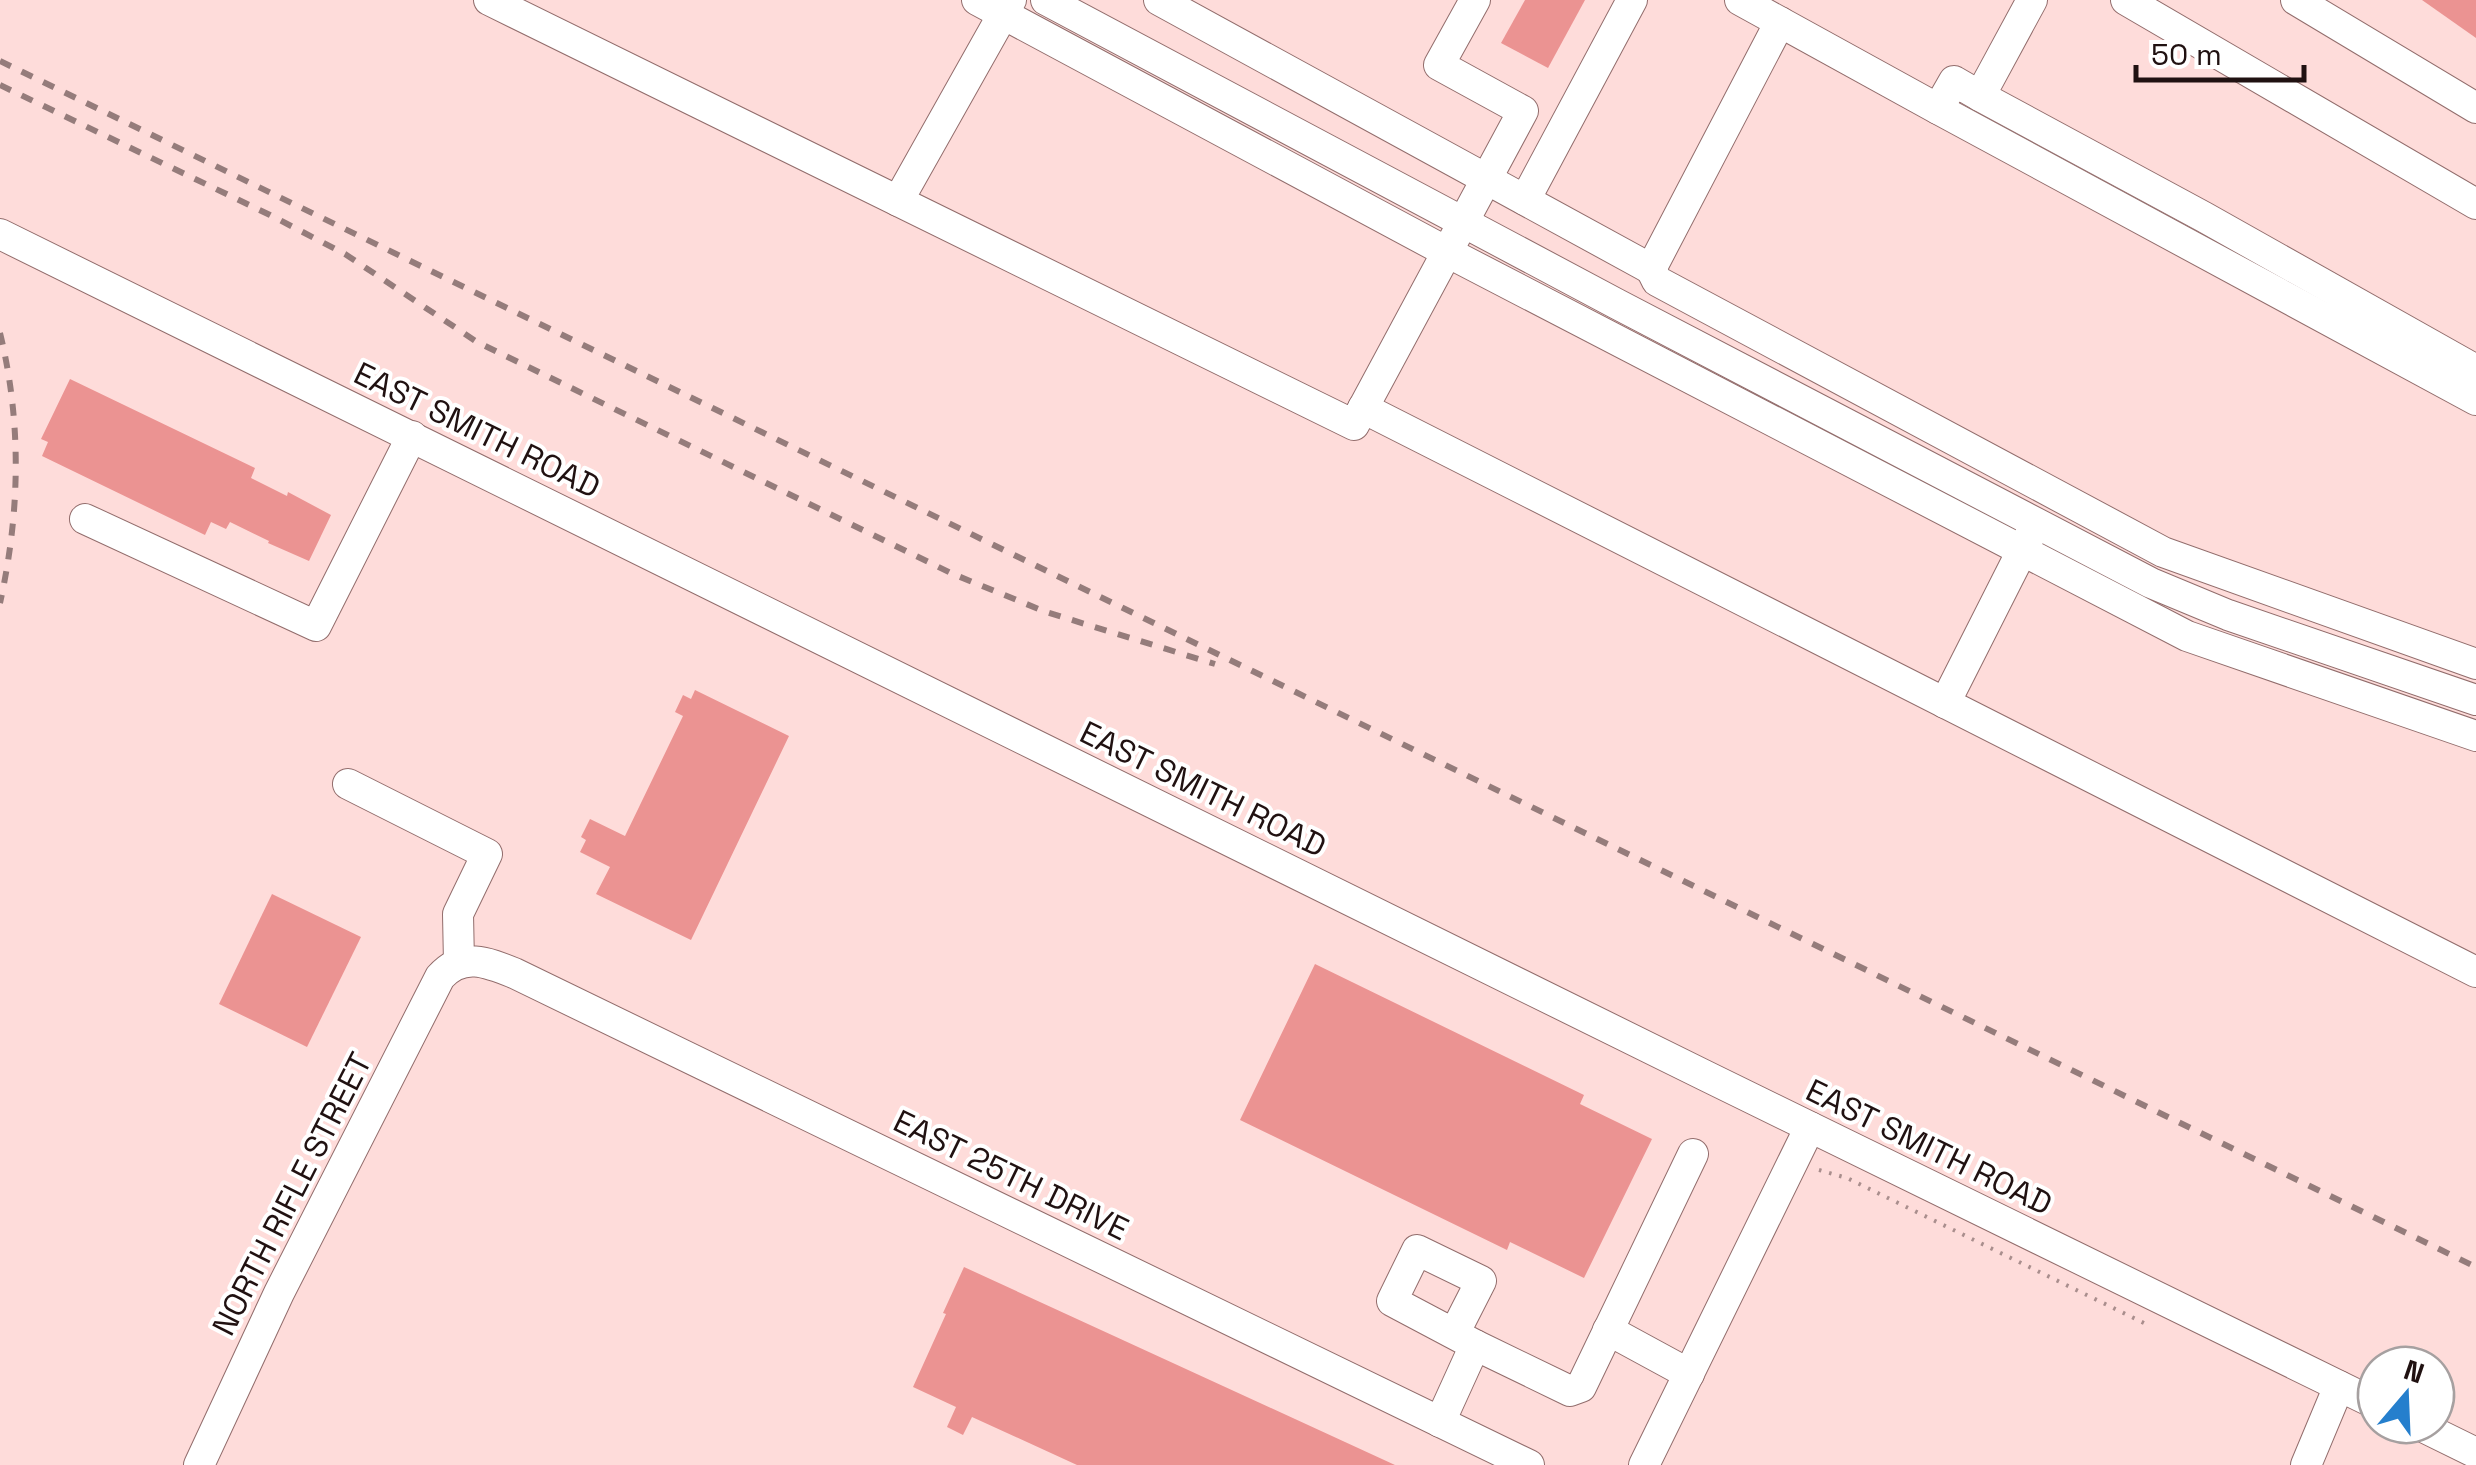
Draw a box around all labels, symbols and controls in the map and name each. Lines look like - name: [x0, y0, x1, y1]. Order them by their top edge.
- scale bar: [2136, 20, 2304, 82]
- text: 50 m: [2151, 35, 2222, 74]
- street label: EAST SMITH ROAD: [347, 353, 607, 507]
- street label: EAST SMITH ROAD: [1073, 712, 1333, 866]
- street label: NORTH RIFLE STREET: [203, 1046, 381, 1342]
- street label: EAST SMITH ROAD: [1799, 1070, 2059, 1224]
- street label: EAST 25TH DRIVE: [887, 1101, 1135, 1249]
- north arrow: [2356, 1345, 2456, 1445]
- text: N: [2399, 1351, 2429, 1391]

